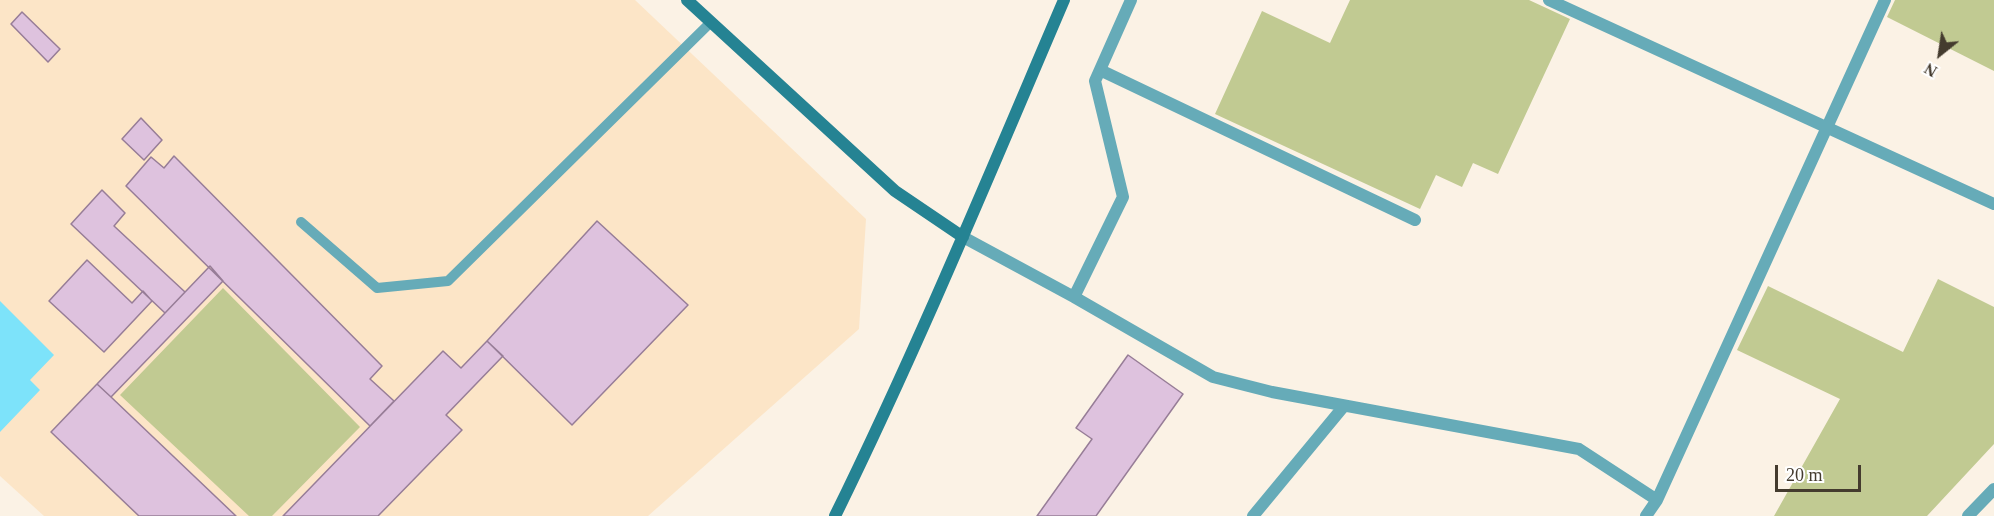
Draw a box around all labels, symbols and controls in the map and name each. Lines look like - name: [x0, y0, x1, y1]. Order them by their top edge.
- north arrow: [1910, 24, 1970, 84]
- text: N: [1921, 60, 1940, 80]
- scale bar: [1778, 453, 1864, 491]
- text: 20 m: [1786, 465, 1823, 485]

